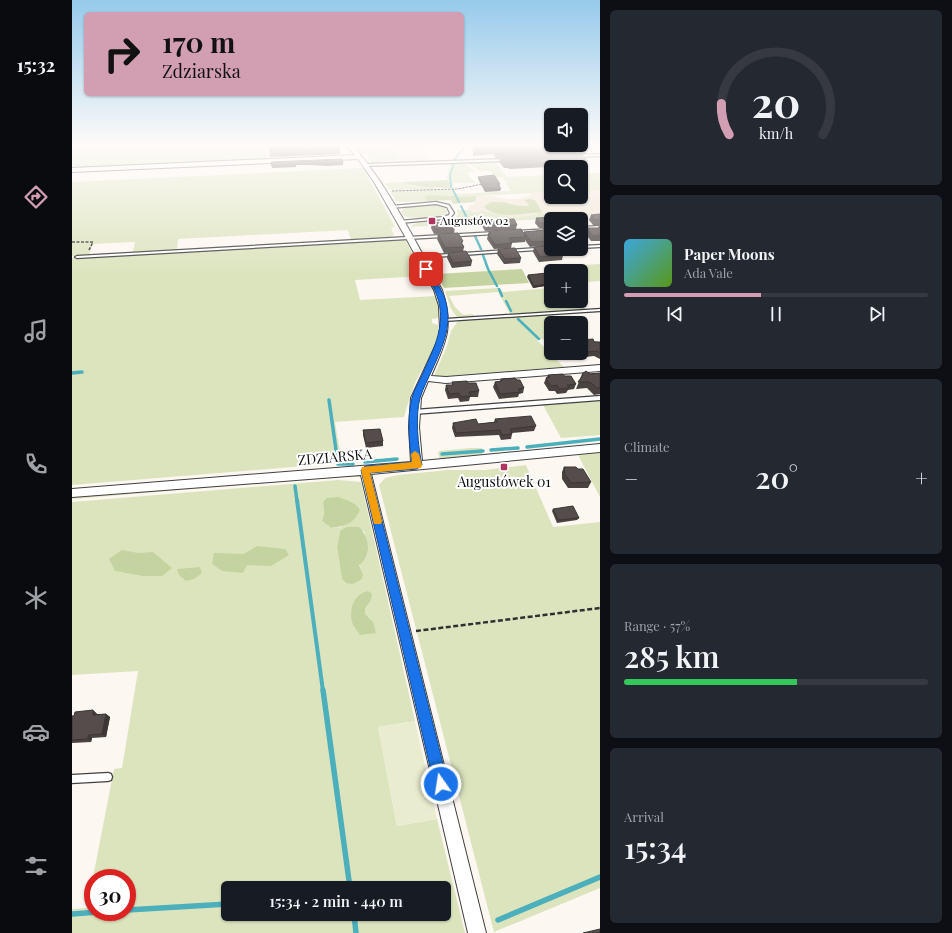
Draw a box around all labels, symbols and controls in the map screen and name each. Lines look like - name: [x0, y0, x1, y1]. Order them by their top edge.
- text: 170 m: [162, 23, 235, 60]
- icon: right: [96, 28, 148, 80]
- text: 15:32: [17, 53, 55, 77]
- text: Zdziarska: [162, 59, 241, 83]
- text: 20: [752, 73, 800, 128]
- map controls: [544, 108, 588, 360]
- button: sound: [544, 108, 588, 152]
- text: km/h: [759, 124, 794, 143]
- button: search: [544, 160, 588, 204]
- icon: directions: [22, 183, 50, 211]
- place label: Augustów 02: [439, 212, 509, 228]
- button: layers: [544, 212, 588, 256]
- marker: Augustów 02: [427, 216, 437, 226]
- text: Paper Moons: [684, 244, 775, 264]
- pin: [409, 252, 443, 286]
- icon: arrive: [415, 258, 437, 280]
- button: +: [544, 264, 588, 308]
- text: Ada Vale: [684, 264, 733, 281]
- icon: previous: [664, 303, 686, 325]
- icon: pause: [765, 303, 787, 325]
- icon: next: [866, 303, 888, 325]
- button: −: [544, 316, 588, 360]
- icon: music: [22, 317, 50, 345]
- text: Climate: [624, 438, 670, 455]
- street label: ZDZIARSKA: [297, 444, 373, 469]
- icon: phone: [22, 450, 50, 478]
- text: 20°: [755, 457, 798, 497]
- marker: Augustówek 01: [499, 462, 509, 472]
- text: −: [624, 463, 638, 493]
- text: +: [915, 463, 928, 493]
- place label: Augustówek 01: [456, 472, 551, 491]
- icon: climate: [22, 584, 50, 612]
- text: Range · 57%: [624, 617, 690, 634]
- text: 285 km: [624, 636, 719, 676]
- icon: car: [22, 718, 50, 746]
- position arrow: [420, 763, 462, 805]
- text: Arrival: [624, 808, 664, 825]
- text: 15:34: [624, 827, 687, 867]
- icon: filters: [22, 852, 50, 880]
- speed limit sign: 30: [84, 869, 136, 921]
- text: 15:34 · 2 min · 440 m: [269, 891, 403, 911]

